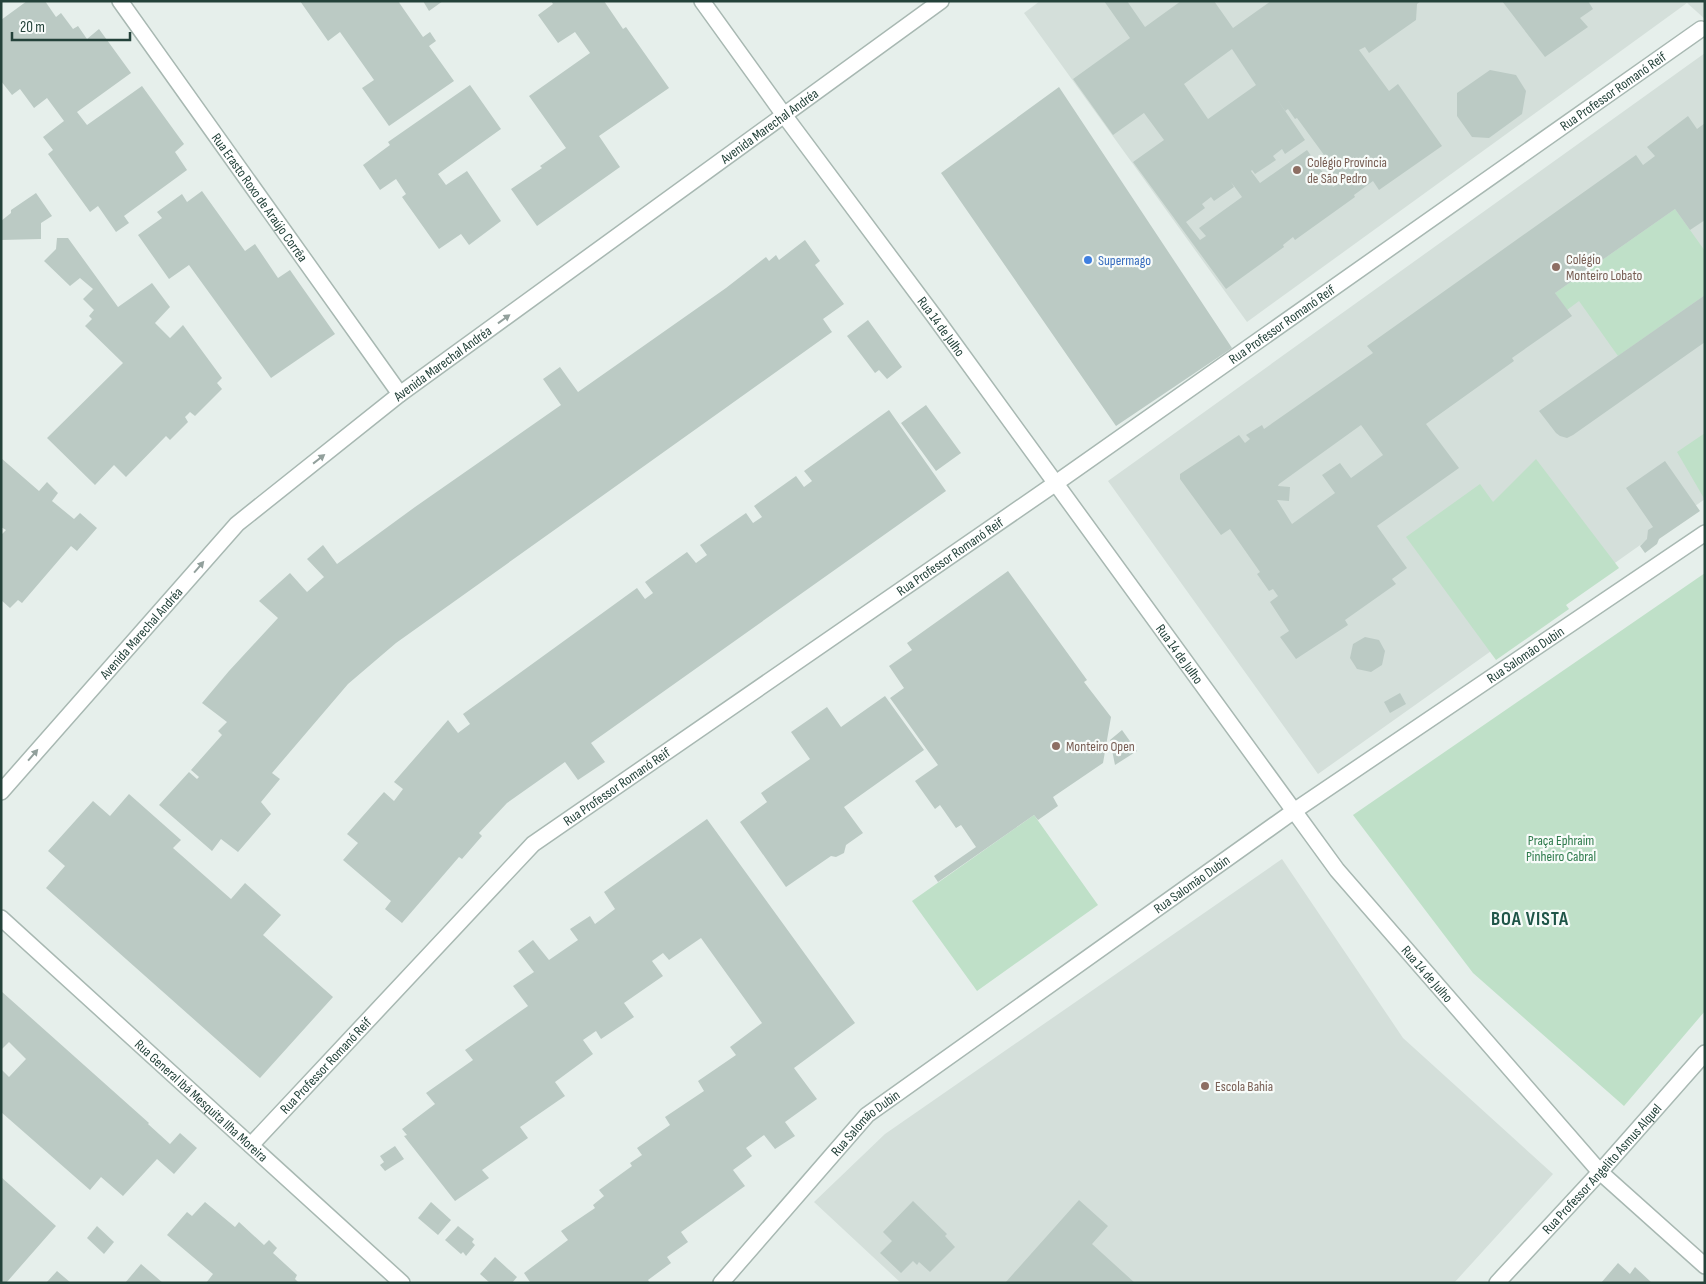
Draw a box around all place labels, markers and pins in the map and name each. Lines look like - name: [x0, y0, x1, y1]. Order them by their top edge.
- place label: Colégio Província de São Pedro: [1307, 154, 1387, 187]
- marker: Colégio Província de São Pedro: [1291, 164, 1303, 176]
- place label: Colégio Monteiro Lobato: [1566, 251, 1643, 284]
- place label: Supermago: [1098, 252, 1151, 269]
- marker: Supermago: [1082, 254, 1094, 266]
- marker: Colégio Monteiro Lobato: [1550, 261, 1562, 273]
- place label: Monteiro Open: [1066, 738, 1135, 755]
- marker: Monteiro Open: [1050, 740, 1062, 752]
- place label: Escola Bahia: [1215, 1078, 1273, 1095]
- marker: Escola Bahia: [1199, 1080, 1211, 1092]

